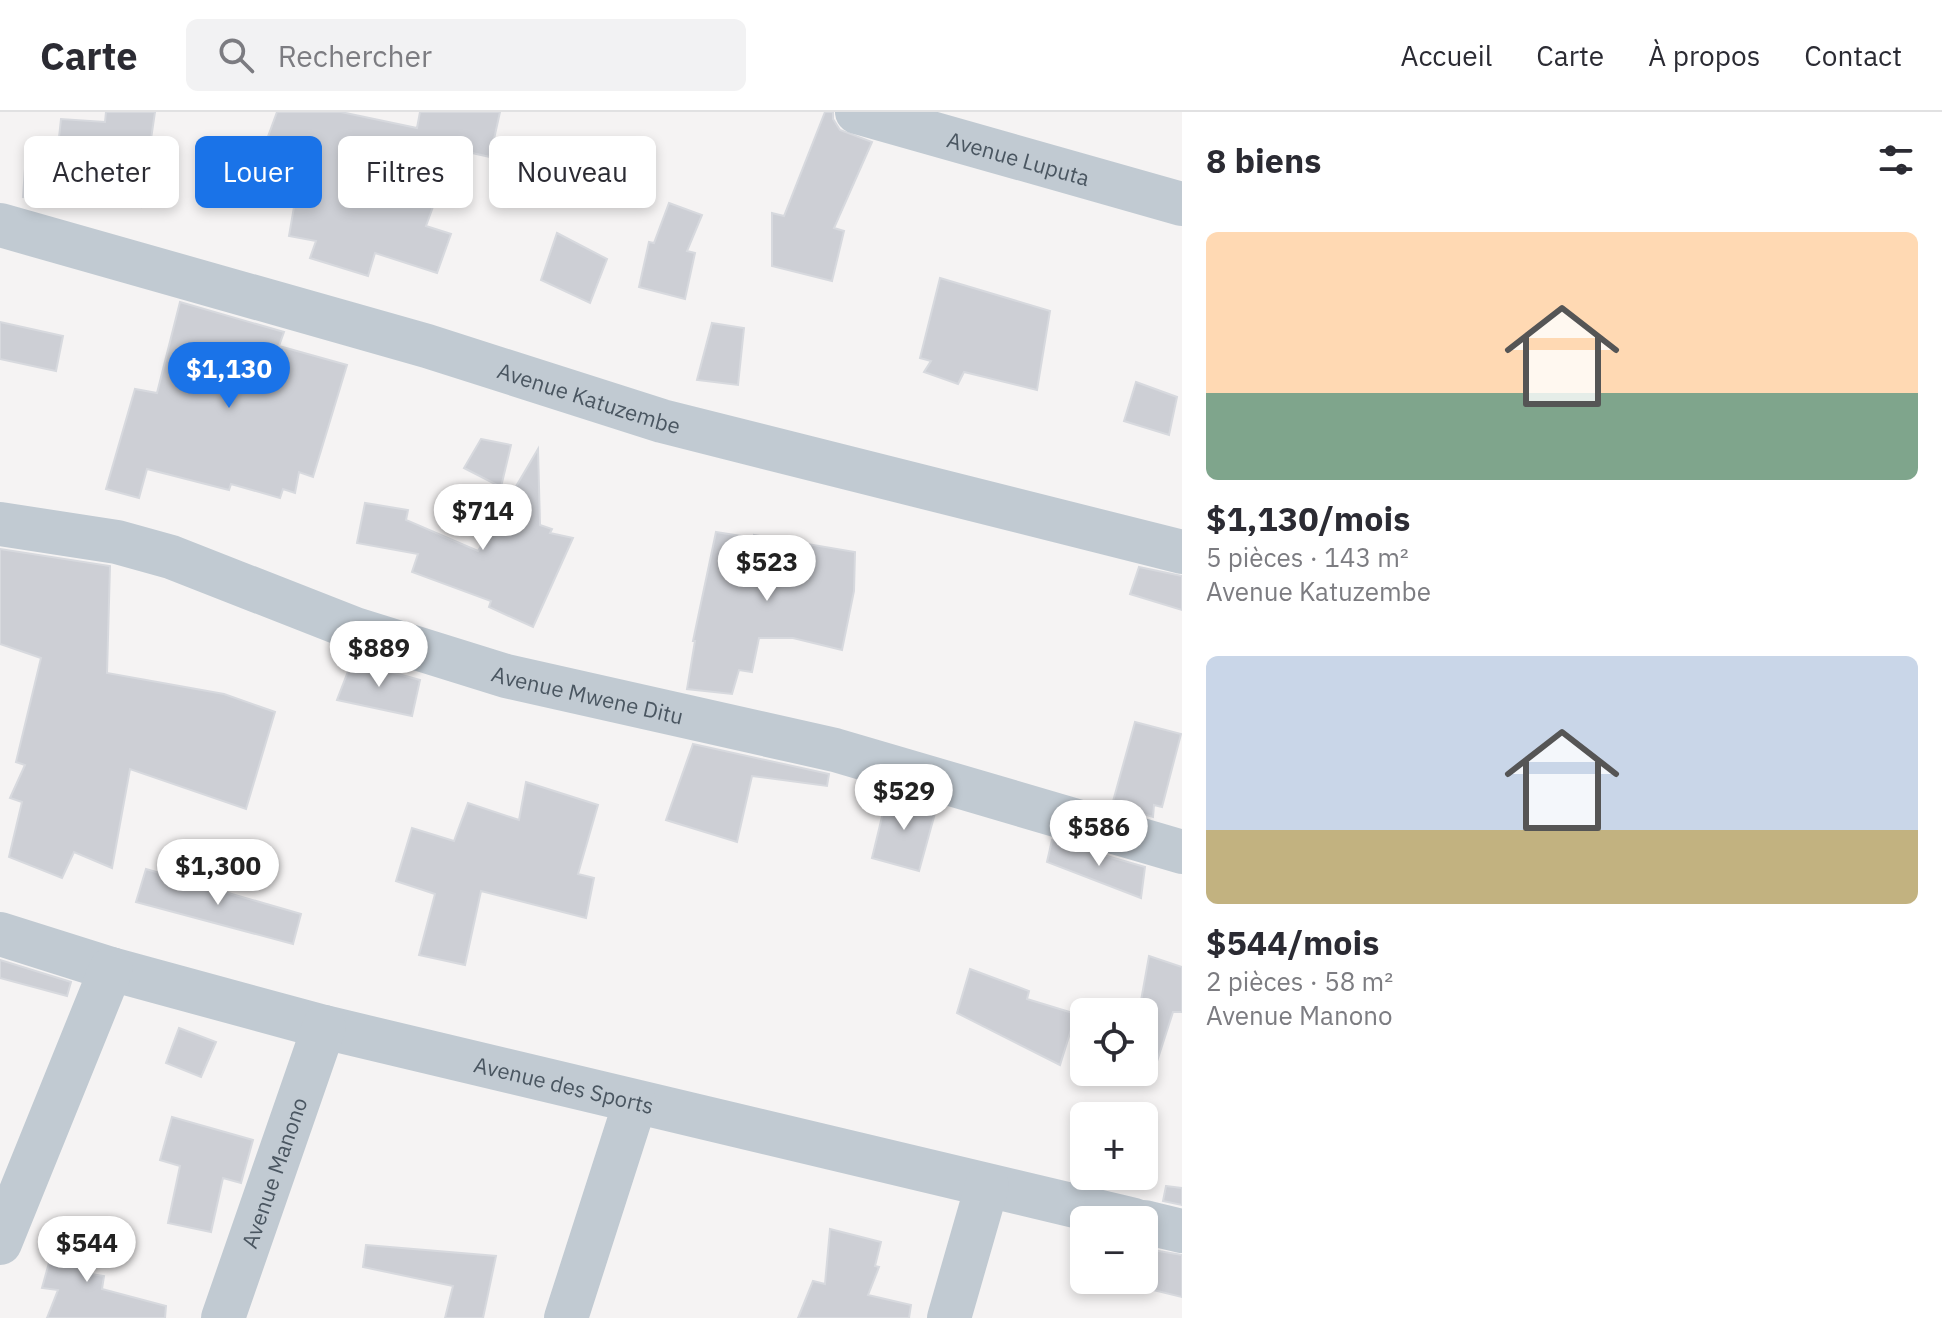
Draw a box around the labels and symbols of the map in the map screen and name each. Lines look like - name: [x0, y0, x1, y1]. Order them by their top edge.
- street label: Avenue Luputa: [944, 124, 1093, 192]
- pin: $1,130: [164, 342, 294, 410]
- street label: Avenue Katuzembe: [494, 355, 684, 440]
- pin: $714: [436, 484, 530, 552]
- pin: $523: [720, 535, 814, 603]
- pin: $889: [332, 621, 426, 689]
- street label: Avenue Mwene Ditu: [488, 658, 686, 730]
- pin: $529: [857, 764, 951, 832]
- pin: $586: [1052, 800, 1146, 868]
- pin: $1,300: [153, 839, 283, 907]
- street label: Avenue des Sports: [471, 1049, 657, 1120]
- street label: Avenue Manono: [234, 1093, 313, 1252]
- pin: $544: [40, 1216, 134, 1284]

